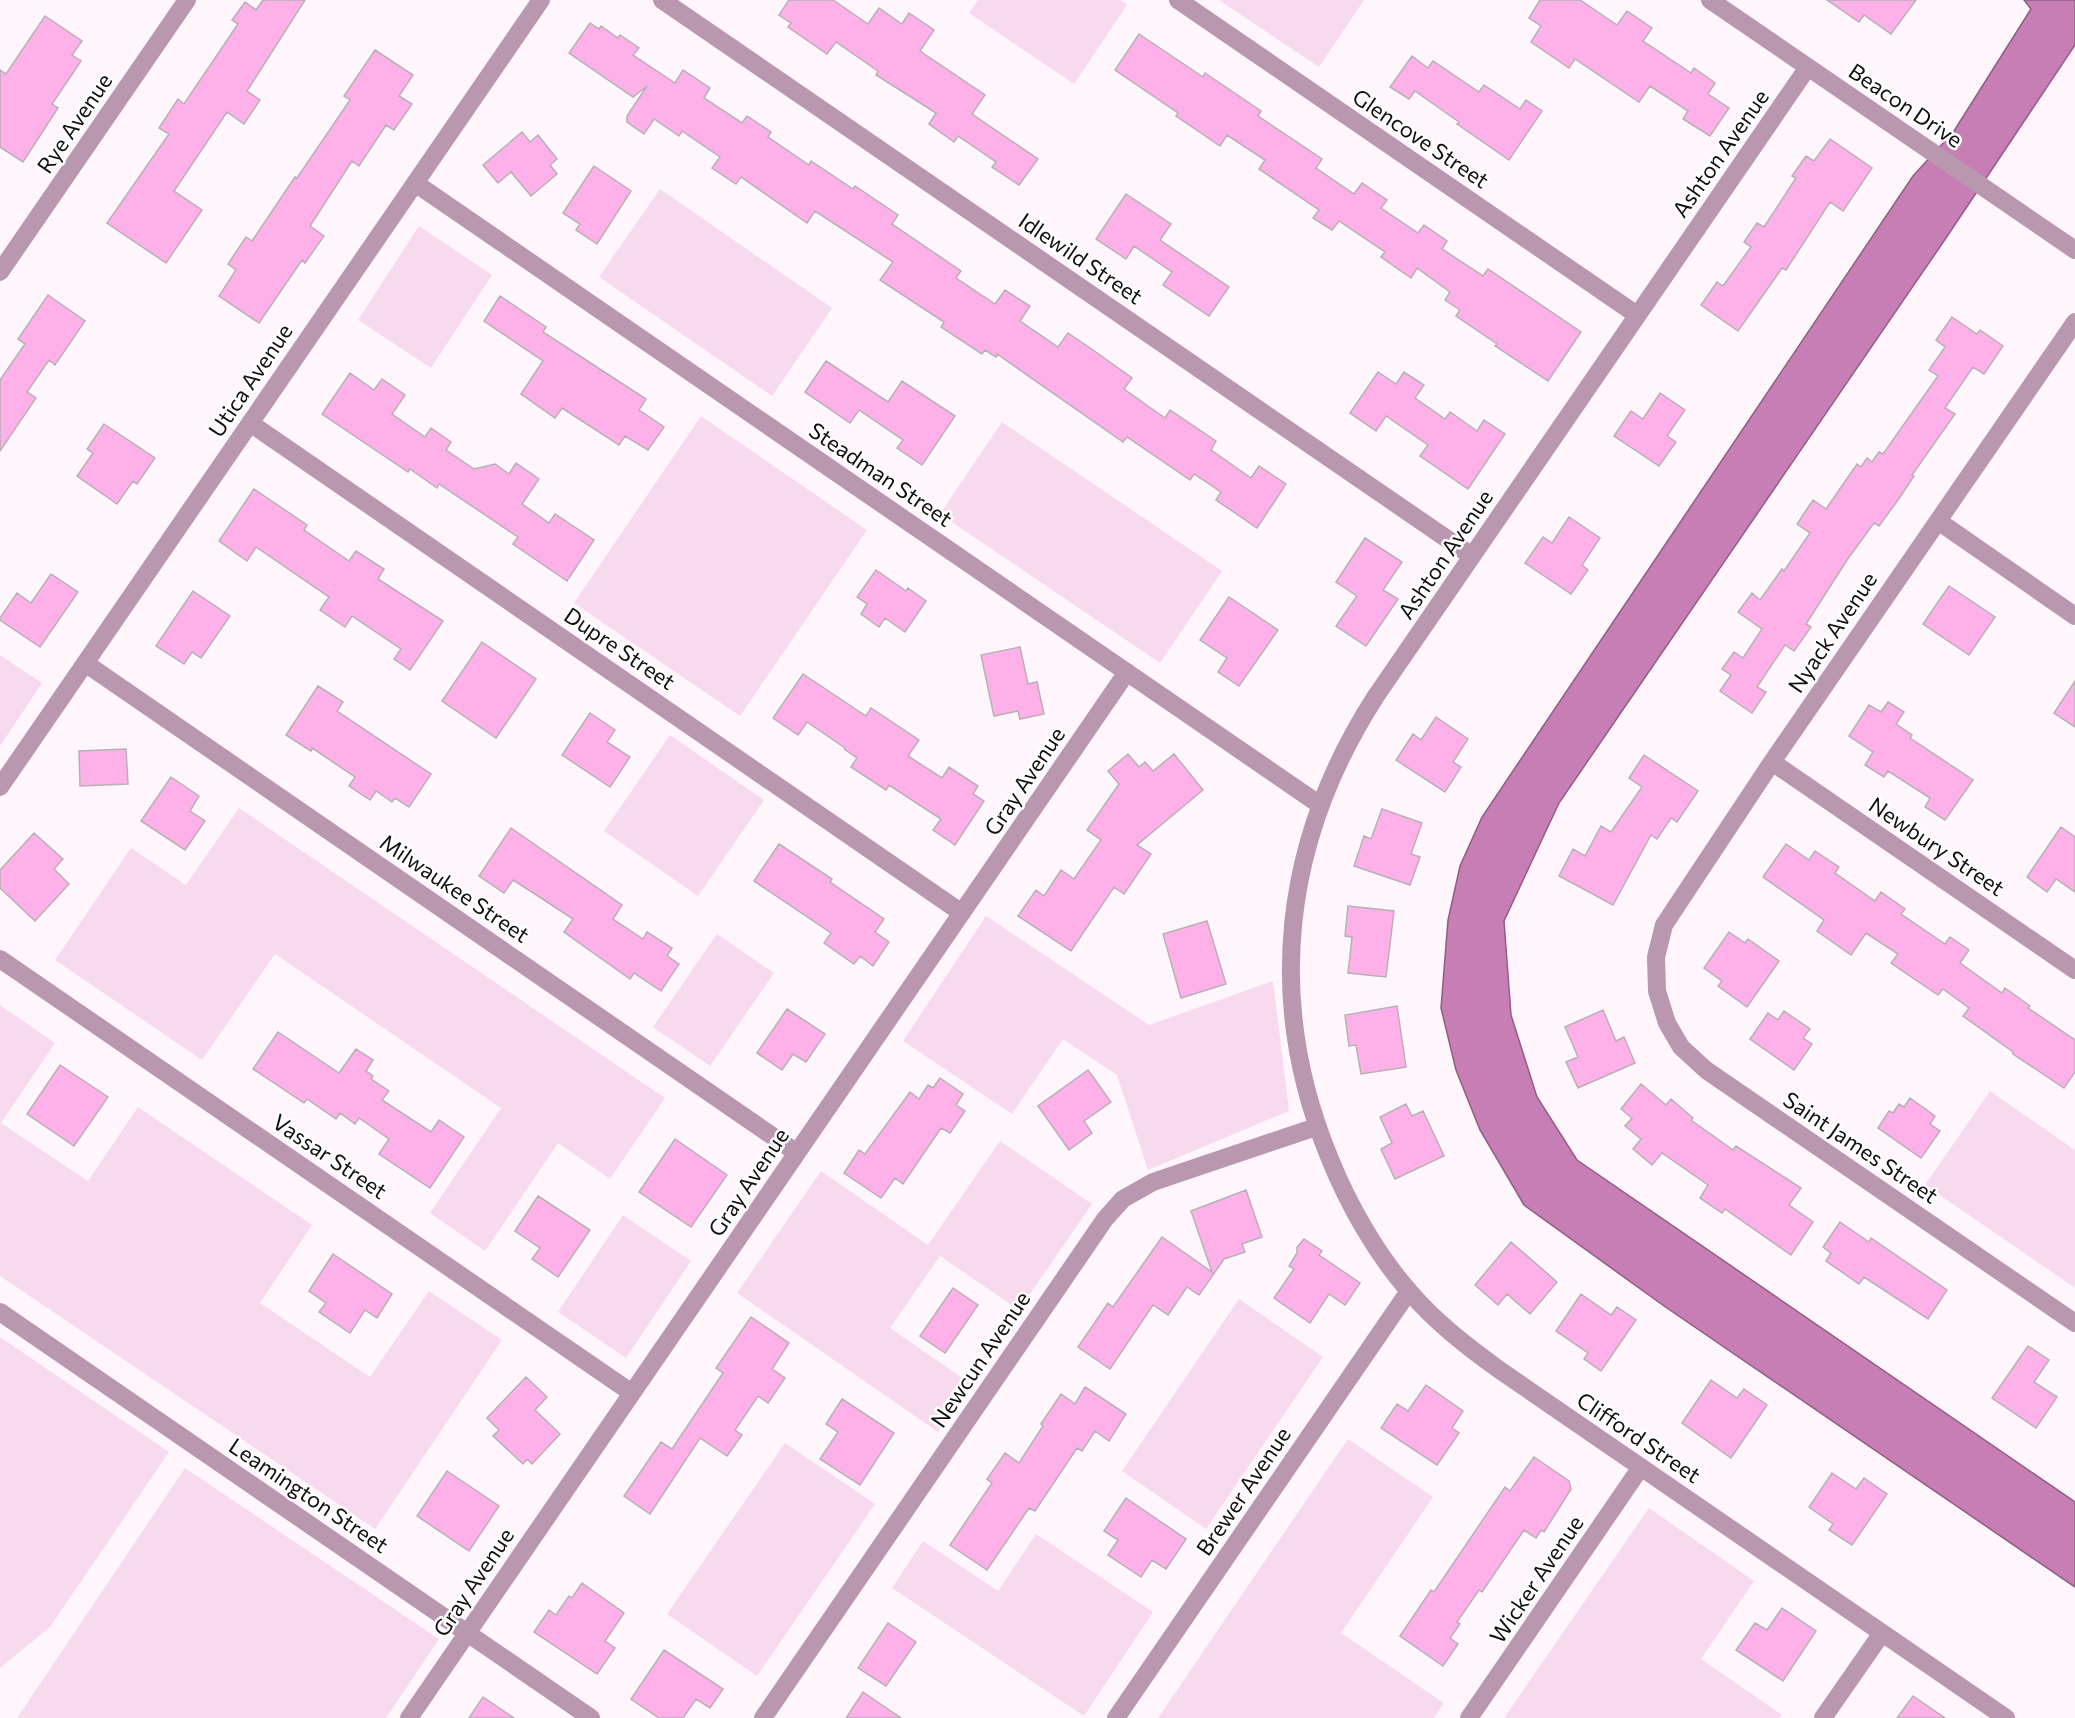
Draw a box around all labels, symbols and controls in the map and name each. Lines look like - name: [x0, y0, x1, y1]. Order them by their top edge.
- street label: Beacon Drive: [1844, 57, 1968, 153]
- street label: Rye Avenue: [31, 68, 117, 178]
- street label: Glencove Street: [1348, 83, 1494, 193]
- street label: Ashton Avenue: [1666, 84, 1774, 222]
- street label: Idlewild Street: [1014, 207, 1148, 309]
- street label: Utica Avenue: [202, 318, 298, 442]
- street label: Steadman Street: [804, 416, 958, 532]
- street label: Ashton Avenue: [1392, 484, 1498, 624]
- street label: Nyack Avenue: [1782, 567, 1882, 697]
- street label: Dupre Street: [559, 601, 681, 695]
- street label: Gray Avenue: [978, 722, 1070, 840]
- street label: Newbury Street: [1864, 791, 2010, 901]
- street label: Milwaukee Street: [375, 828, 535, 948]
- street label: Saint James Street: [1778, 1085, 1944, 1209]
- street label: Vassar Street: [268, 1108, 392, 1204]
- street label: Gray Avenue: [702, 1123, 794, 1241]
- street label: Newcun Avenue: [925, 1286, 1035, 1432]
- street label: Clifford Street: [1572, 1386, 1706, 1488]
- street label: Brewer Avenue: [1190, 1422, 1296, 1560]
- street label: Leamington Street: [224, 1432, 394, 1558]
- street label: Wicker Avenue: [1483, 1510, 1589, 1648]
- street label: Gray Avenue: [427, 1523, 519, 1641]

